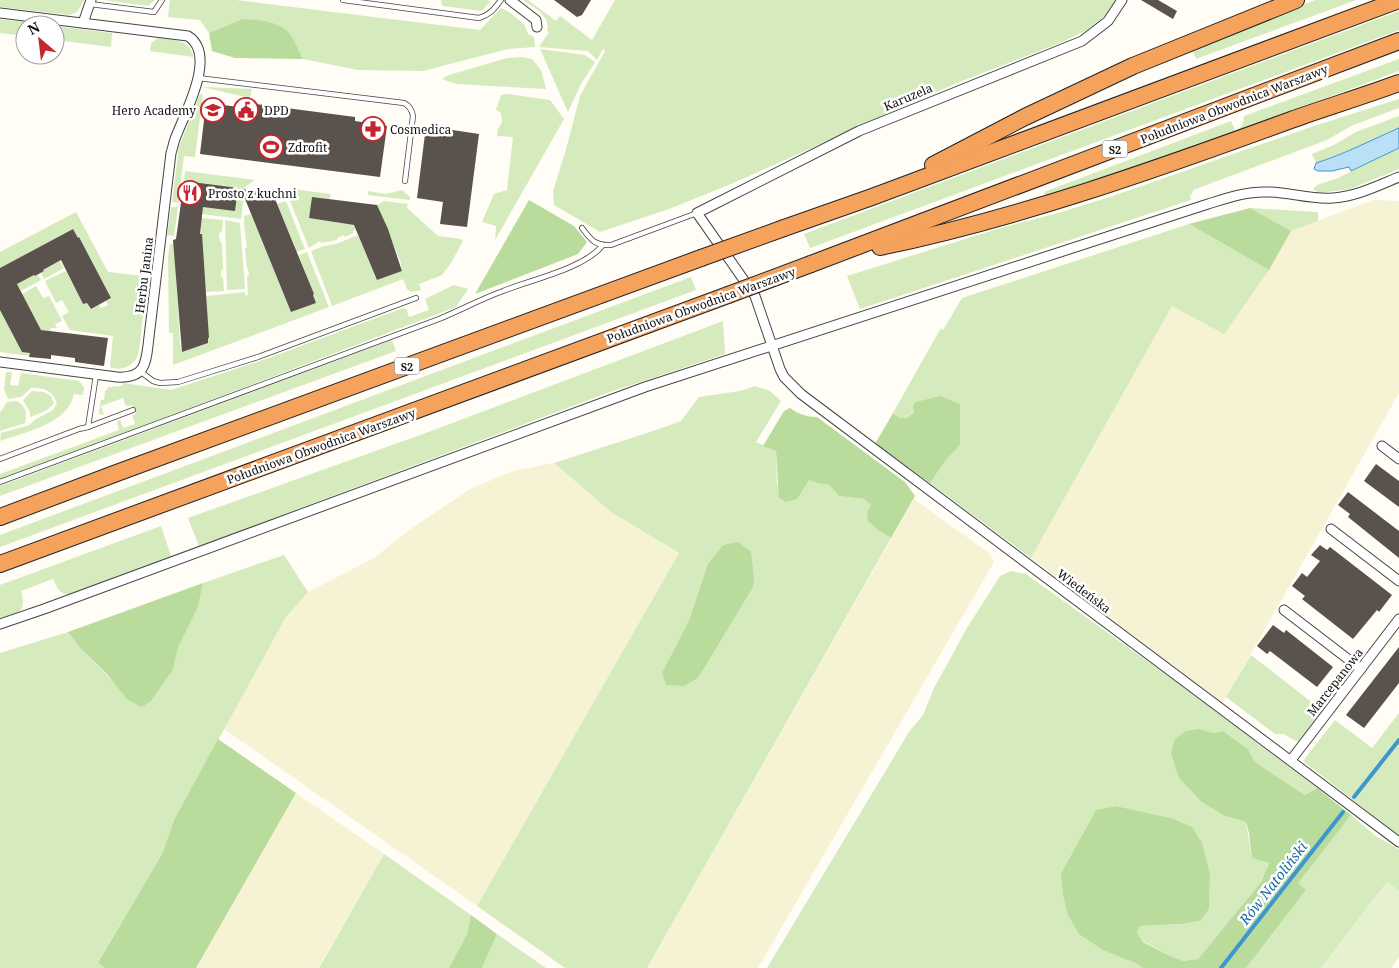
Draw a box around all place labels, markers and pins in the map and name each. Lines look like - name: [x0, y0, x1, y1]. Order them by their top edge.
- school or university icon: Hero Academy: [200, 97, 226, 123]
- public building icon: DPD: [233, 97, 259, 123]
- place label: Hero Academy: [112, 102, 196, 119]
- place label: DPD: [264, 102, 289, 119]
- pharmacy icon: Cosmedica: [360, 116, 386, 142]
- place label: Cosmedica: [390, 121, 452, 138]
- sports icon: Zdrofit: [258, 134, 284, 160]
- place label: Zdrofit: [288, 139, 327, 156]
- restaurant icon: Prosto z kuchni: [177, 180, 203, 206]
- place label: Prosto z kuchni: [208, 185, 297, 202]

